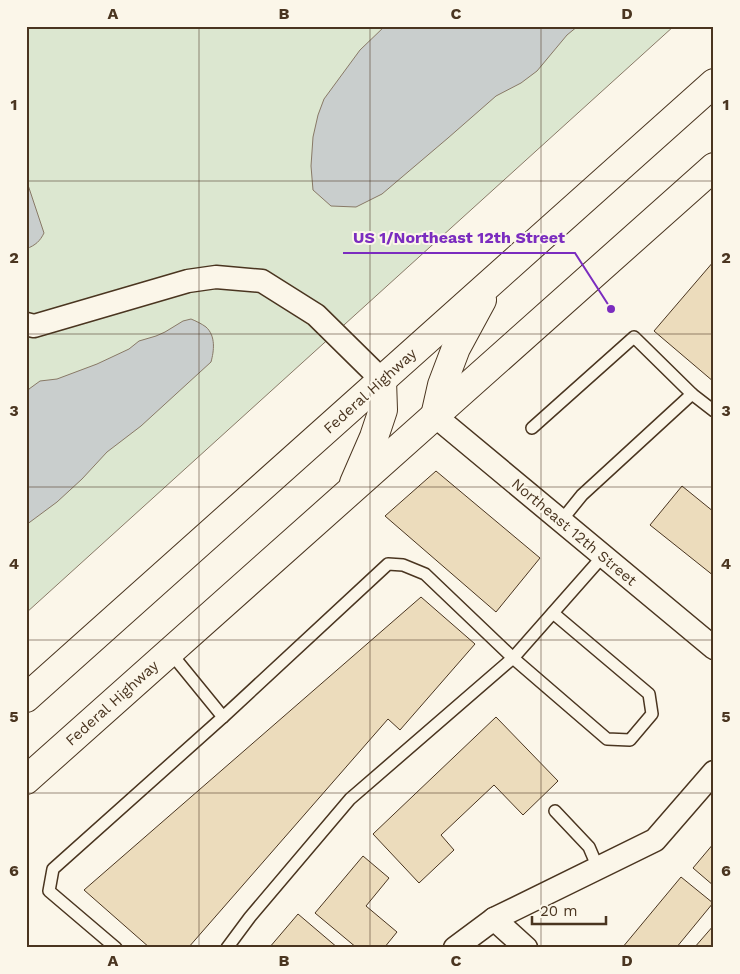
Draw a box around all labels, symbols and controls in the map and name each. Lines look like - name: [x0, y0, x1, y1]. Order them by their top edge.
- text: A: [108, 4, 119, 23]
- text: B: [279, 4, 290, 23]
- text: C: [451, 4, 462, 23]
- text: D: [621, 4, 633, 23]
- text: 1: [11, 95, 17, 114]
- text: 1: [723, 95, 729, 114]
- callout: US 1/Northeast 12th Street: [343, 222, 575, 253]
- text: US 1/Northeast 12th Street: [353, 228, 565, 247]
- text: 2: [9, 248, 19, 267]
- text: 2: [721, 248, 731, 267]
- street label: Federal Highway: [320, 344, 420, 437]
- text: 3: [9, 401, 19, 420]
- text: 3: [721, 401, 731, 420]
- street label: Northeast 12th Street: [508, 474, 641, 590]
- text: 4: [9, 554, 19, 573]
- text: 4: [721, 554, 731, 573]
- street label: Federal Highway: [62, 656, 162, 749]
- text: 5: [9, 707, 19, 726]
- text: 5: [721, 707, 731, 726]
- text: 6: [9, 861, 19, 880]
- text: 6: [721, 861, 731, 880]
- scale bar: [532, 894, 606, 926]
- text: 20 m: [540, 902, 578, 920]
- text: A: [108, 951, 119, 970]
- text: B: [279, 951, 290, 970]
- text: C: [451, 951, 462, 970]
- text: D: [621, 951, 633, 970]

